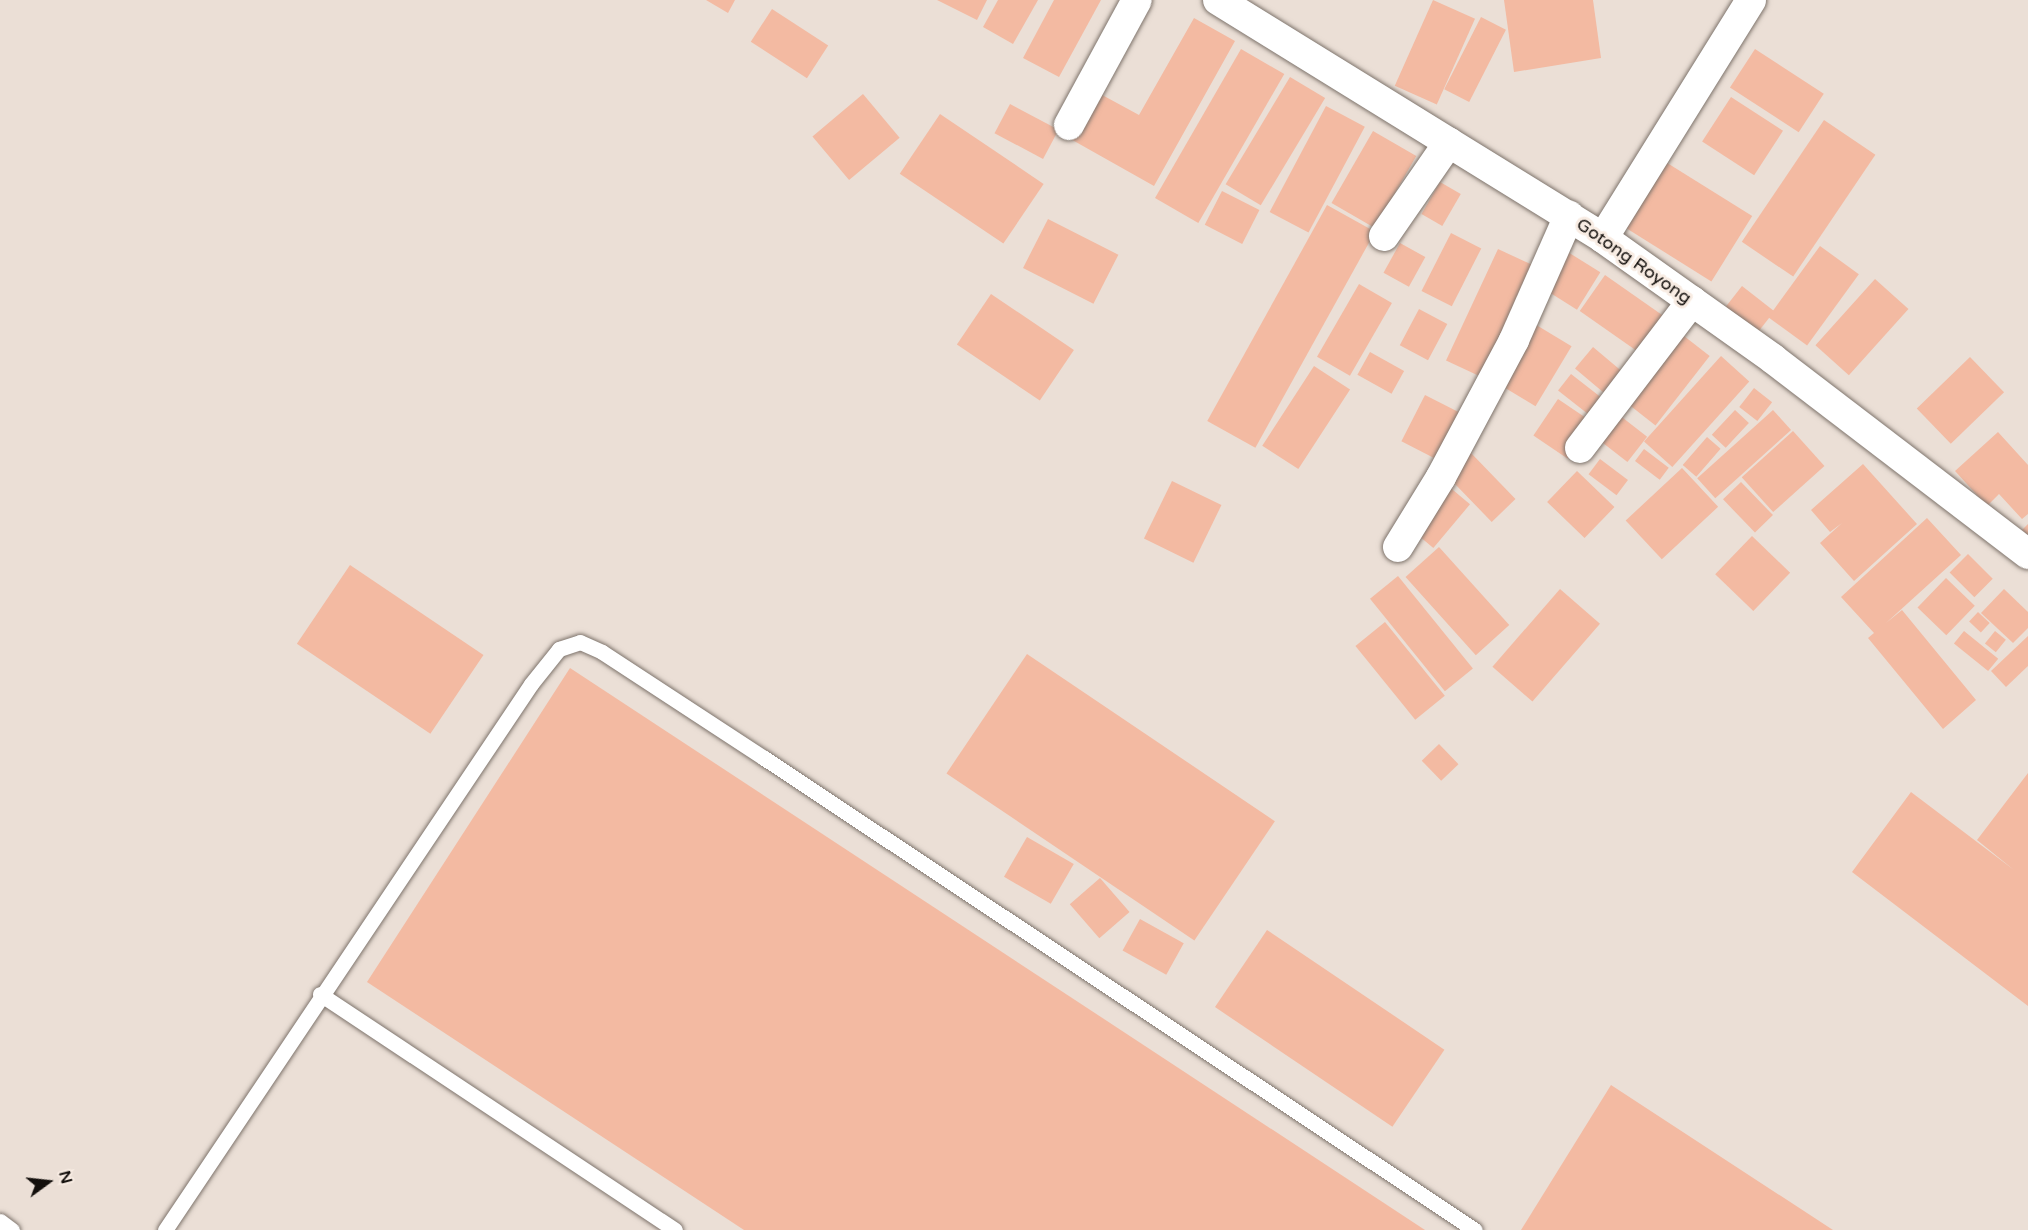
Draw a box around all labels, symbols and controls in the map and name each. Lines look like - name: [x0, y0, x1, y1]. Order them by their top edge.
- street label: Gotong Royong: [1572, 213, 1696, 309]
- north arrow: [18, 1152, 78, 1212]
- text: N: [54, 1169, 77, 1186]

